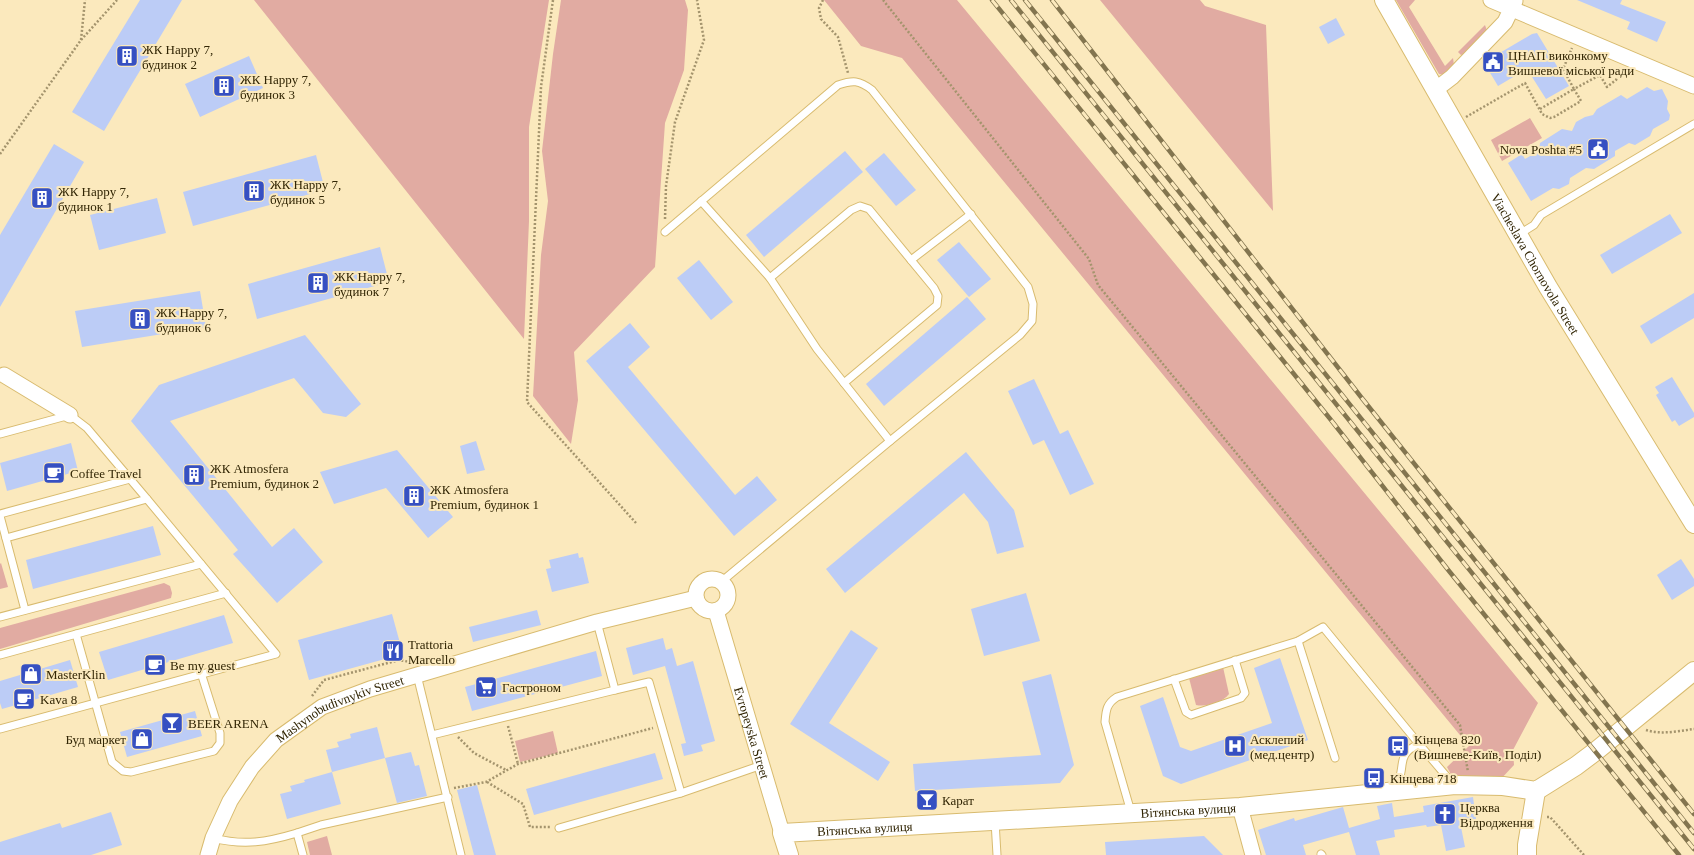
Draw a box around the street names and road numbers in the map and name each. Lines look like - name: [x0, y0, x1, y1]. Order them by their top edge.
- street label: Viacheslava Chornovola Street: [1488, 190, 1583, 337]
- street label: Mashynobudivnykiv Street: [273, 672, 406, 745]
- street label: Evropeyska Street: [731, 685, 773, 781]
- street label: Вітянська вулиця: [1140, 800, 1236, 820]
- street label: Вітянська вулиця: [817, 818, 913, 839]

